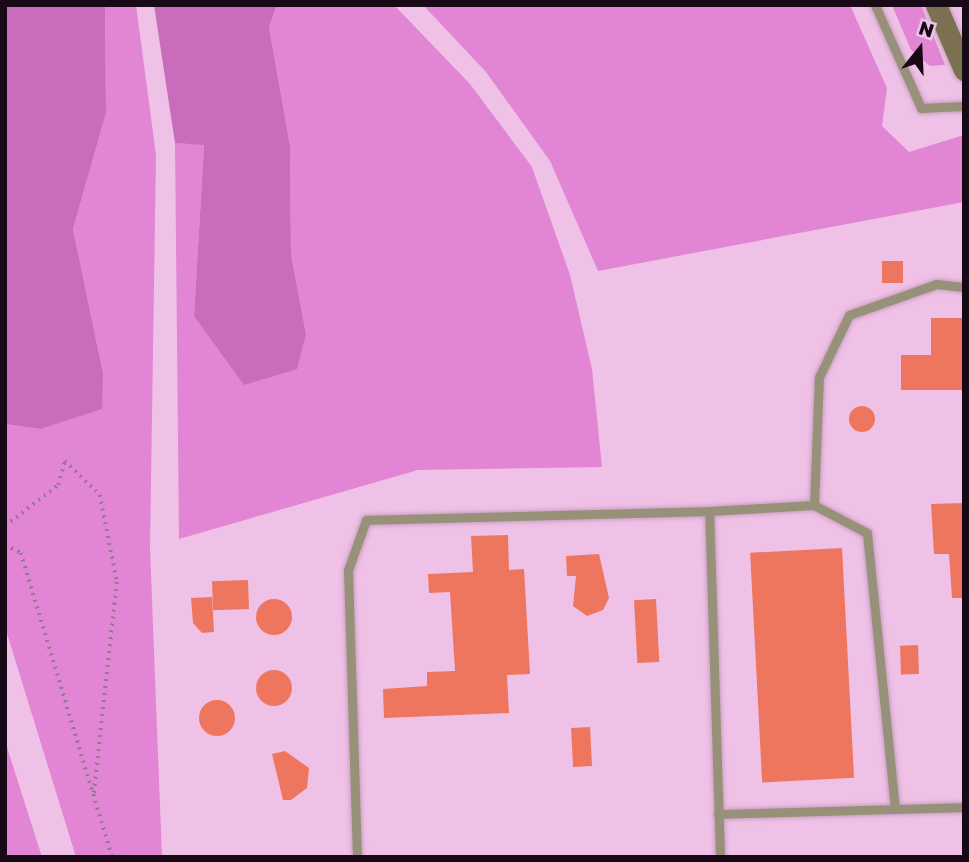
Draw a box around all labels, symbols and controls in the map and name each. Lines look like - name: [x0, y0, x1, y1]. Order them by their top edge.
- north arrow: [885, 14, 955, 84]
- text: N: [916, 15, 937, 42]

